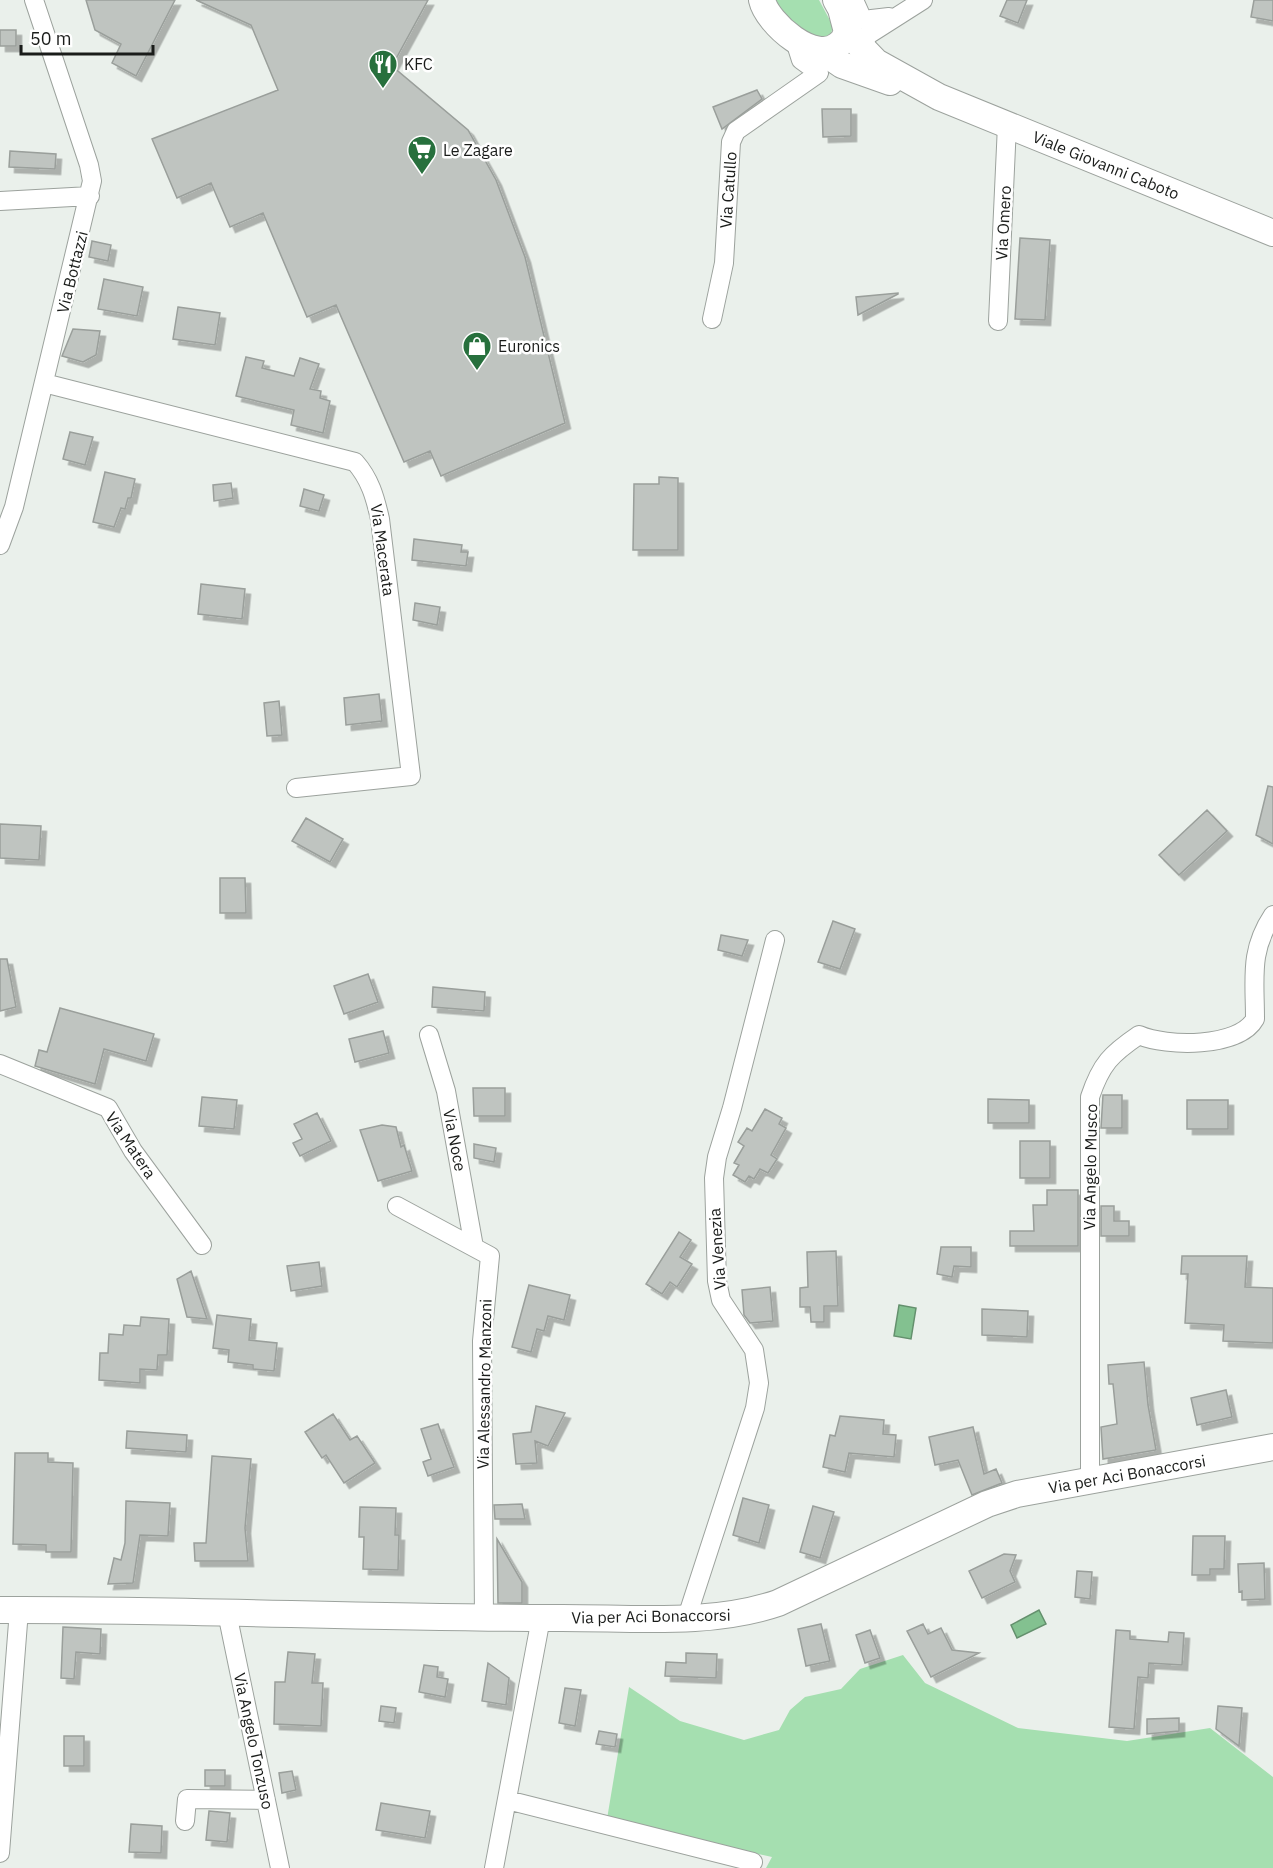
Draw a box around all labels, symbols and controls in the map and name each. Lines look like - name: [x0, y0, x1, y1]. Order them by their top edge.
- scale bar: [21, 18, 153, 56]
- text: 50 m: [30, 27, 72, 50]
- restaurant icon: KFC: [367, 48, 399, 90]
- place label: KFC: [404, 54, 433, 74]
- street label: Viale Giovanni Caboto: [1030, 126, 1182, 204]
- supermarket icon: Le Zagare: [406, 134, 438, 176]
- place label: Le Zagare: [443, 140, 513, 160]
- street label: Via Catullo: [715, 151, 741, 229]
- street label: Via Omero: [991, 185, 1015, 261]
- street label: Via Bottazzi: [52, 229, 92, 315]
- shop icon: Euronics: [461, 330, 493, 372]
- place label: Euronics: [498, 336, 560, 356]
- street label: Via Macerata: [367, 503, 399, 598]
- street label: Via Angelo Musco: [1079, 1104, 1101, 1230]
- street label: Via Noce: [439, 1107, 471, 1173]
- street label: Via Matera: [101, 1108, 161, 1183]
- street label: Via Venezia: [704, 1207, 730, 1291]
- street label: Via Alessandro Manzoni: [473, 1299, 495, 1469]
- street label: Via per Aci Bonaccorsi: [1047, 1450, 1207, 1498]
- street label: Via per Aci Bonaccorsi: [571, 1605, 731, 1627]
- street label: Via Angelo Tonzuso: [230, 1671, 278, 1811]

